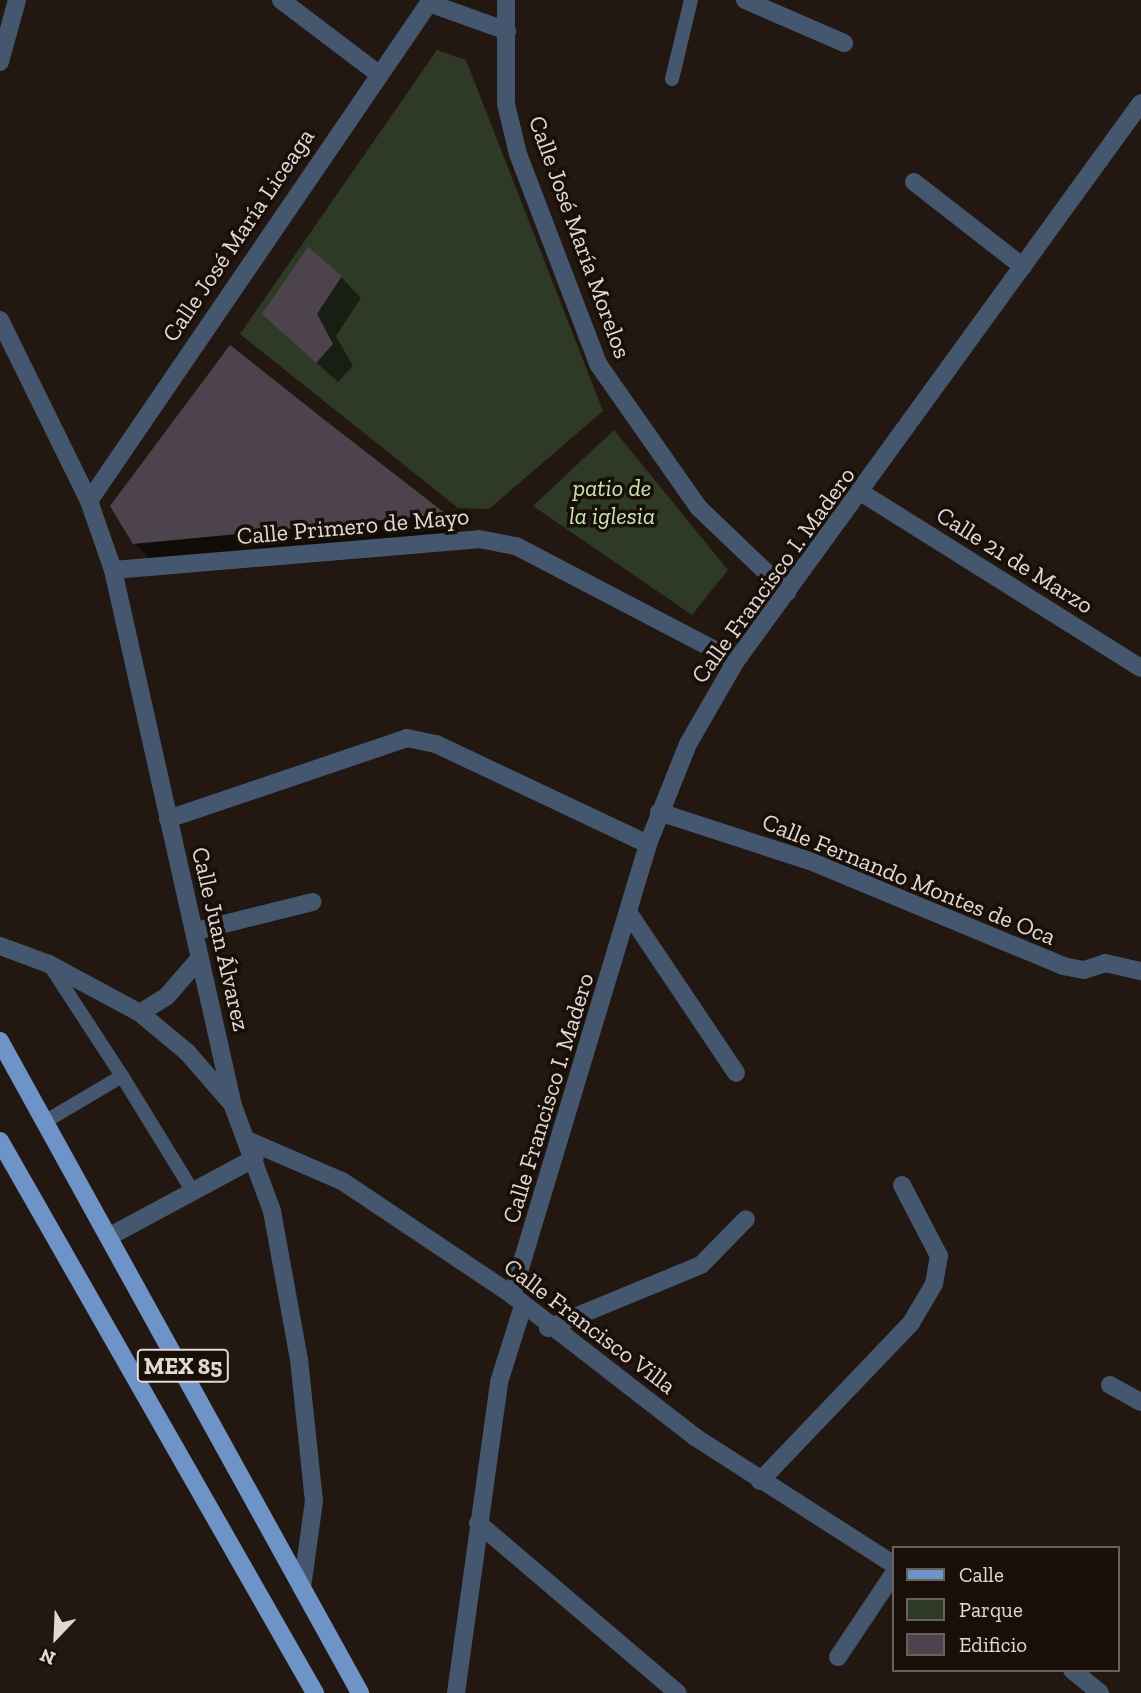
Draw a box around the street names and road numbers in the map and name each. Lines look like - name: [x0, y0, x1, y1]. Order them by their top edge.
- street label: Calle José María Morelos: [523, 112, 637, 362]
- street label: Calle José María Liceaga: [156, 123, 320, 347]
- street label: Calle Francisco I. Madero: [685, 461, 861, 689]
- street label: Calle 21 de Marzo: [931, 500, 1099, 620]
- street label: Calle Primero de Mayo: [236, 501, 470, 551]
- street label: Calle Fernando Montes de Oca: [758, 807, 1060, 951]
- street label: Calle Juan Álvarez: [186, 844, 256, 1034]
- street label: Calle Francisco I. Madero: [496, 969, 600, 1227]
- street label: Calle Francisco Villa: [498, 1252, 682, 1400]
- road number: MEX 85: [136, 1346, 230, 1386]

